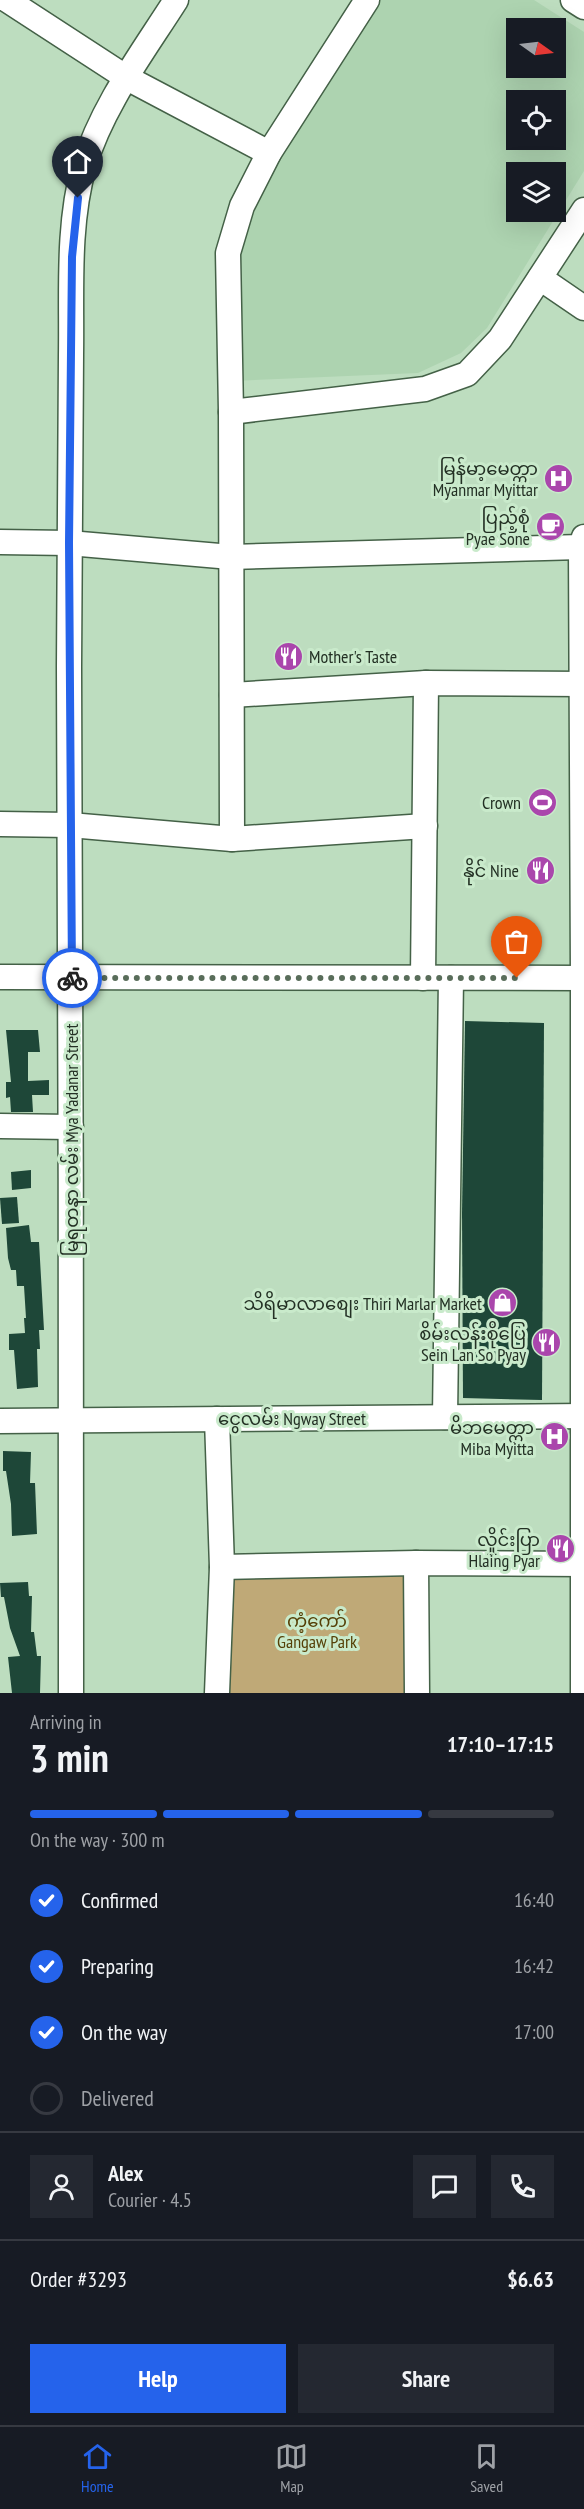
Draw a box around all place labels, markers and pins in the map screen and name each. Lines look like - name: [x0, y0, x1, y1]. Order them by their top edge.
- pin: [52, 136, 103, 198]
- place label: မြန်မာ့မေတ္တာ Myanmar Myittar: [433, 456, 538, 501]
- hospital icon: မြန်မာ့မေတ္တာ Myanmar Myittar: [543, 462, 575, 494]
- place label: ပြည့်စုံ Pyae Sone: [466, 505, 530, 550]
- cafe icon: ပြည့်စုံ Pyae Sone: [535, 511, 567, 543]
- restaurant icon: Mother's Taste: [272, 640, 304, 672]
- place label: Mother's Taste: [309, 645, 397, 668]
- sports icon: Crown: [526, 786, 558, 818]
- place label: Crown: [482, 791, 521, 814]
- restaurant icon: နိုင် Nine: [524, 854, 556, 886]
- place label: နိုင် Nine: [463, 857, 519, 886]
- pin: [491, 916, 542, 978]
- shop icon: သိရိမာလာစျေး Thiri Marlar Market: [487, 1287, 519, 1319]
- place label: သိရိမာလာစျေး Thiri Marlar Market: [244, 1290, 482, 1319]
- place label: စိမ်းလန်းစိုပြေ Sein Lan So Pyay: [419, 1320, 526, 1366]
- restaurant icon: စိမ်းလန်းစိုပြေ Sein Lan So Pyay: [531, 1327, 563, 1359]
- place label: မိဘမေတ္တာ Miba Myitta: [450, 1414, 534, 1460]
- hospital icon: မိဘမေတ္တာ Miba Myitta: [539, 1421, 571, 1453]
- place label: လှိုင်းပြာ Hlaing Pyar: [469, 1526, 540, 1572]
- restaurant icon: လှိုင်းပြာ Hlaing Pyar: [545, 1533, 577, 1565]

